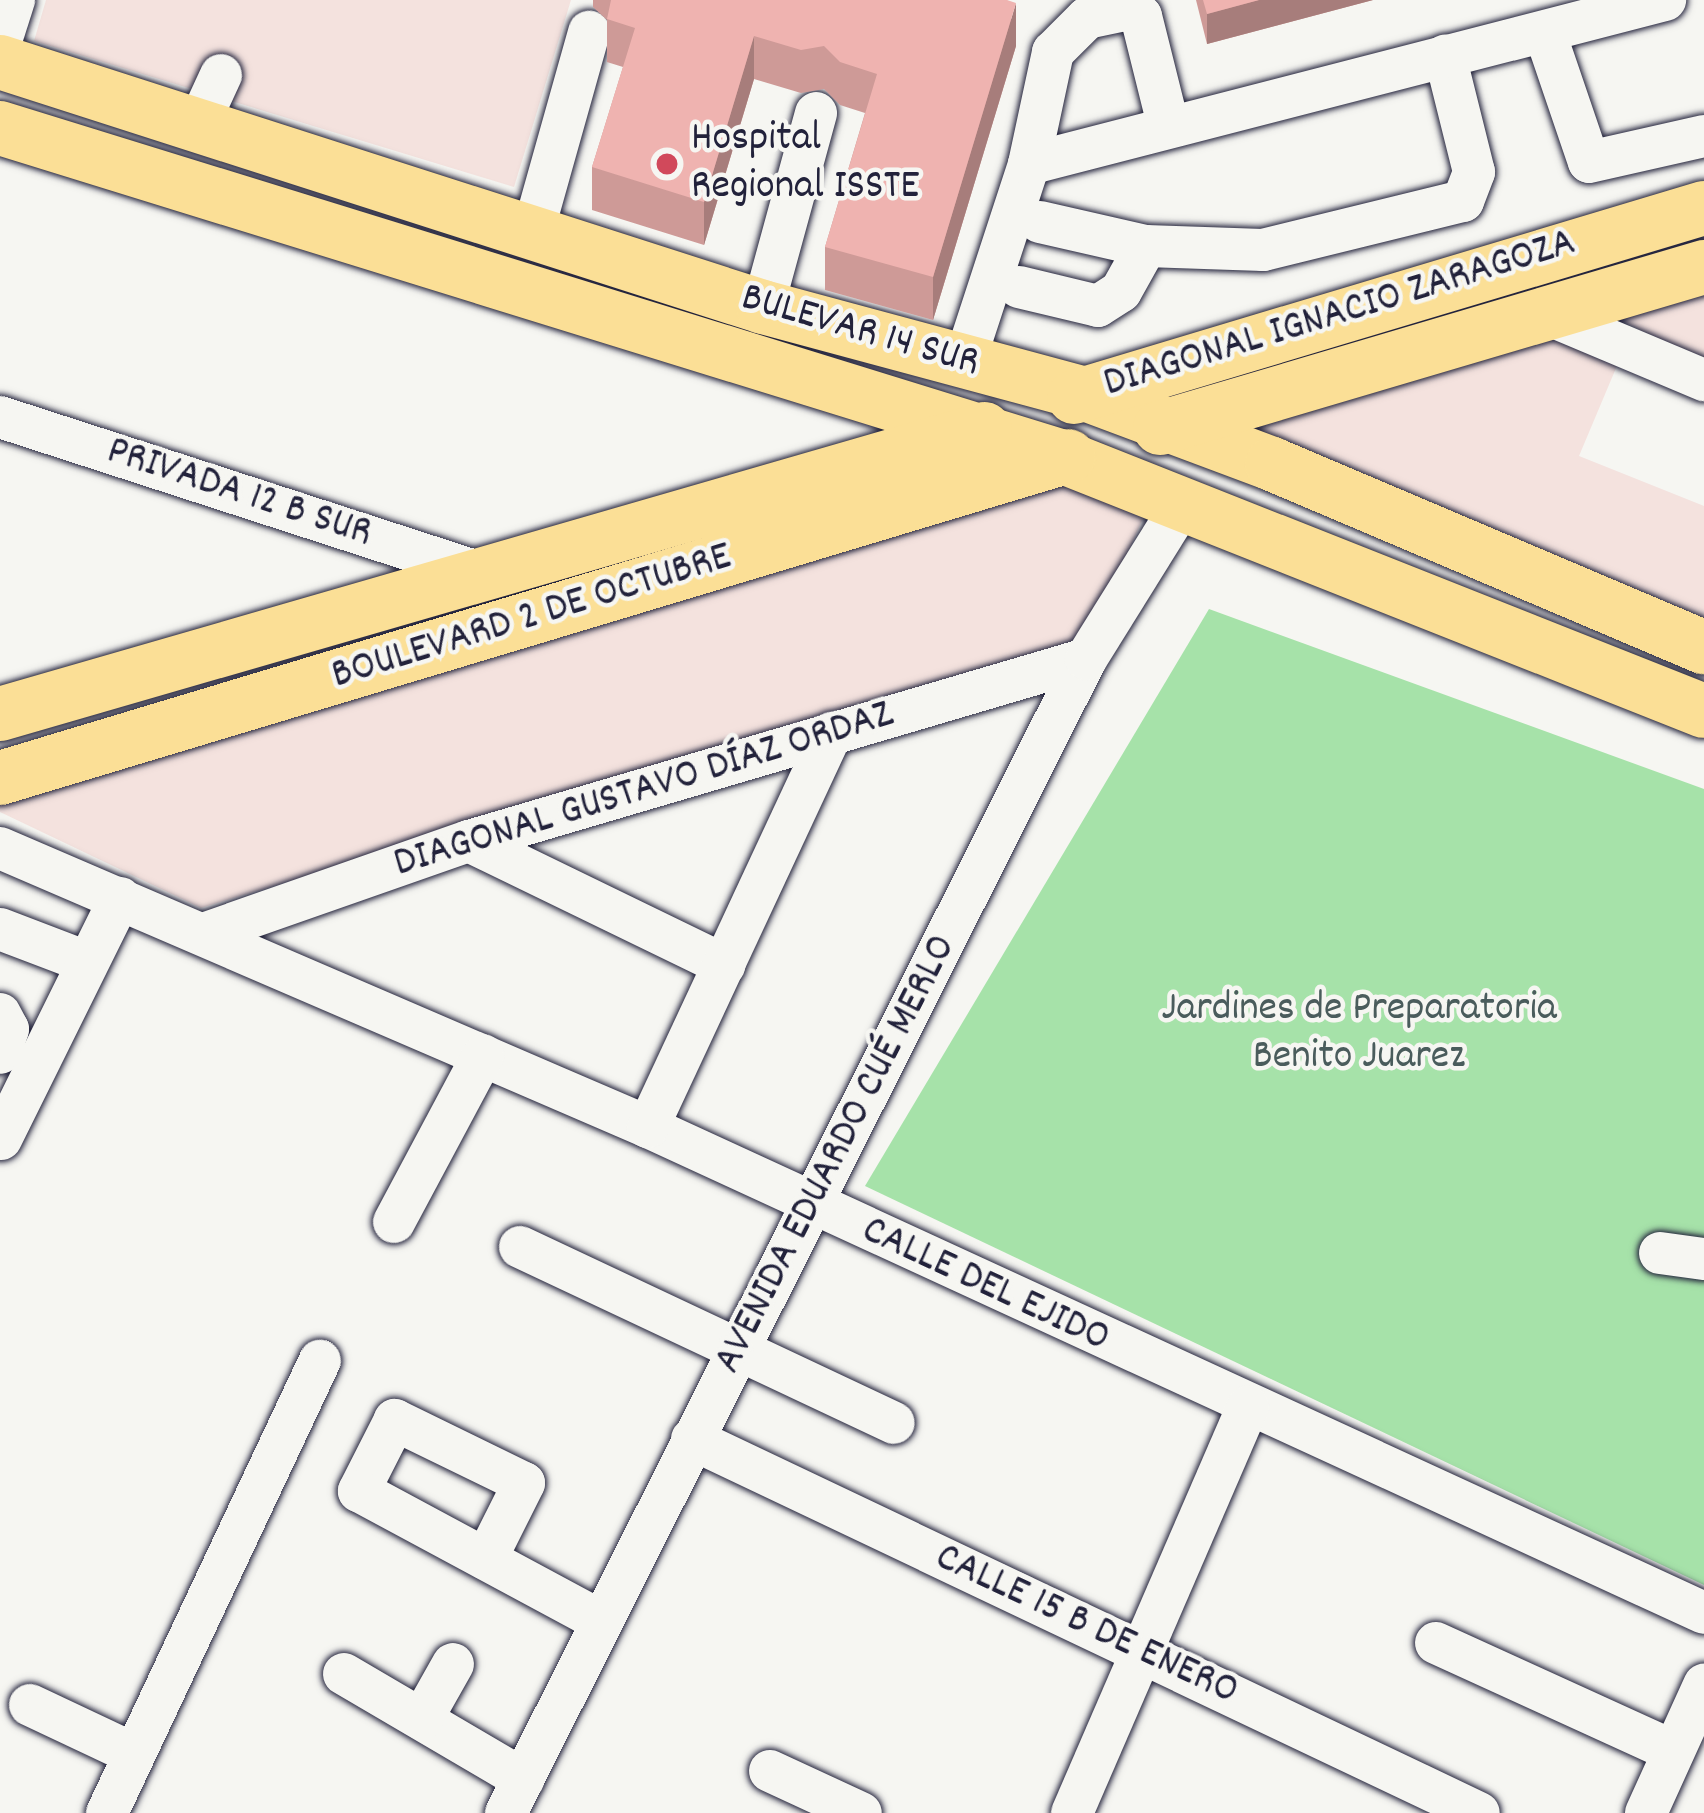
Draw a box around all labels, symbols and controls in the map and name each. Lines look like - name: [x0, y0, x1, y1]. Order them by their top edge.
- place label: Hospital Regional ISSTE: [691, 115, 919, 213]
- marker: Hospital Regional ISSTE: [654, 151, 680, 177]
- street label: DIAGONAL IGNACIO ZARAGOZA: [1098, 219, 1582, 411]
- street label: BULEVAR 14 SUR: [735, 274, 985, 390]
- street label: PRIVADA 12 B SUR: [100, 427, 378, 561]
- street label: BOULEVARD 2 DE OCTUBRE: [326, 533, 738, 703]
- street label: DIAGONAL GUSTAVO DÍAZ ORDAZ: [388, 691, 900, 891]
- street label: AVENIDA EDUARDO CUÉ MERLO: [704, 927, 970, 1383]
- park label: Jardines de Preparatoria Benito Juarez: [1161, 985, 1557, 1084]
- street label: CALLE DEL EJIDO: [853, 1207, 1117, 1365]
- street label: CALLE 15 B DE ENERO: [927, 1534, 1245, 1718]

